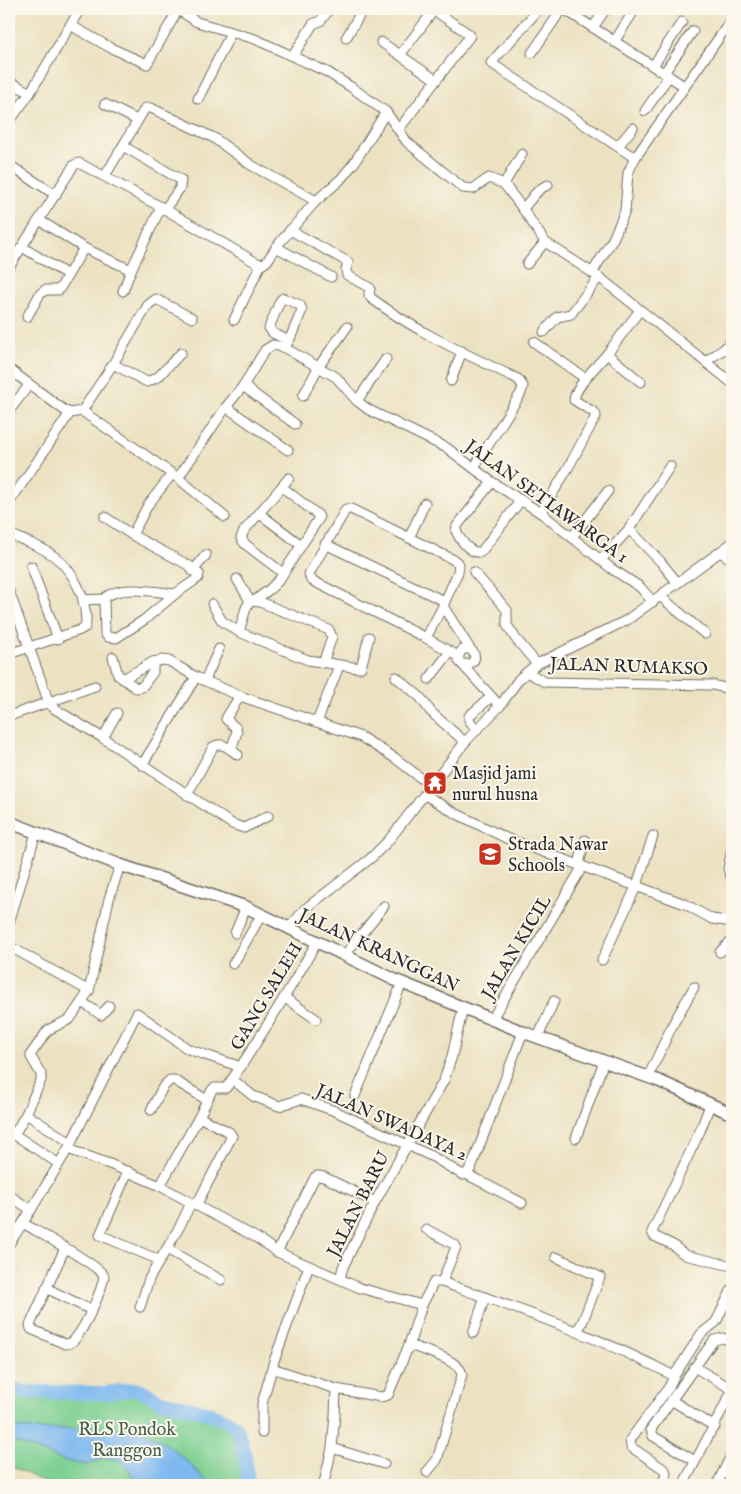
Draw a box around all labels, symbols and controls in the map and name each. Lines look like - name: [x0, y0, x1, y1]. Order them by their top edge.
- street label: JALAN SETIAWARGA 1: [458, 434, 632, 569]
- street label: JALAN RUMAKSO: [548, 653, 708, 682]
- place label: Masjid jami nurul husna: [452, 763, 538, 807]
- temple icon: Masjid jami nurul husna: [422, 770, 448, 796]
- place label: Strada Nawar Schools: [508, 834, 608, 878]
- school or university icon: Strada Nawar Schools: [477, 841, 503, 867]
- street label: JALAN KICIL: [476, 891, 558, 1006]
- street label: JALAN KRANGGAN: [293, 903, 462, 999]
- street label: GANG SALEH: [226, 939, 309, 1055]
- street label: JALAN SWADAYA 2: [310, 1079, 471, 1167]
- street label: JALAN BARU: [322, 1147, 396, 1263]
- park label: RLS Pondok Ranggon: [78, 1419, 176, 1463]

